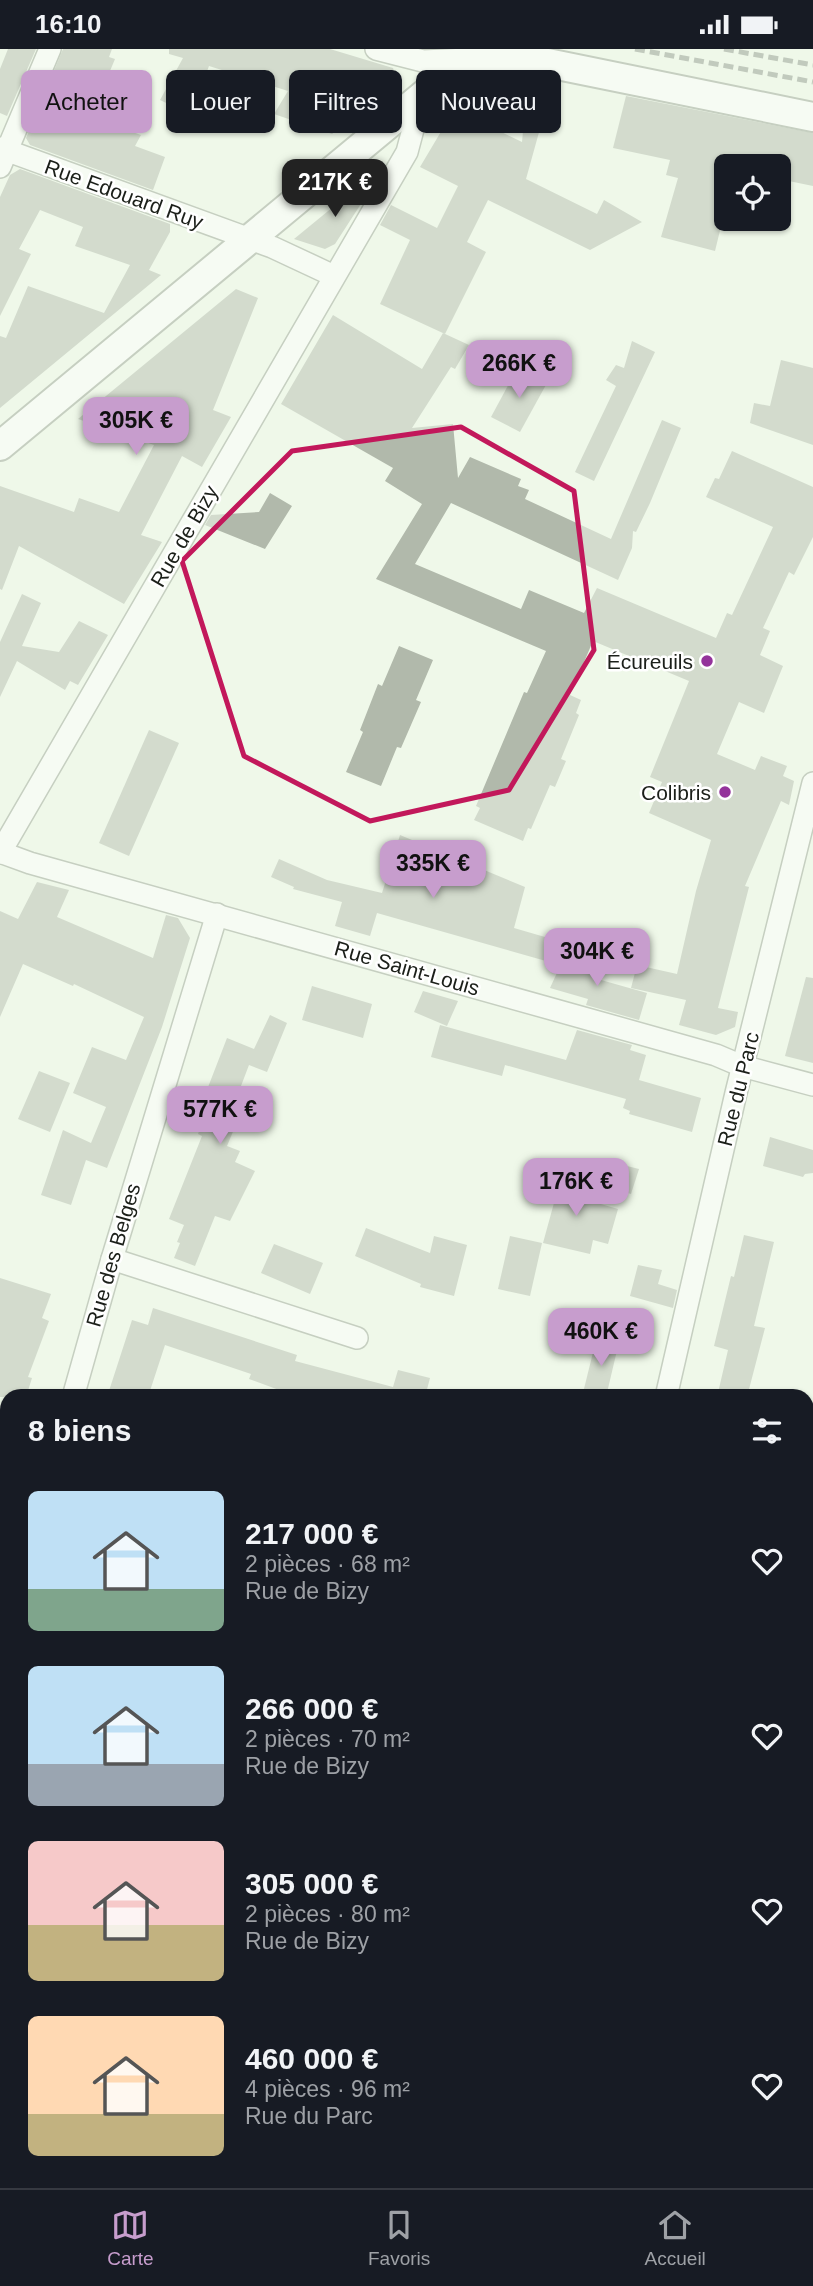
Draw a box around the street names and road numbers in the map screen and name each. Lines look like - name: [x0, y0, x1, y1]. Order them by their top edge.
- street label: Rue Edouard Ruy: [42, 155, 207, 234]
- street label: Rue de Bizy: [146, 481, 223, 591]
- street label: Rue Saint-Louis: [332, 936, 482, 1000]
- street label: Rue du Parc: [713, 1030, 763, 1148]
- street label: Rue des Belges: [82, 1181, 144, 1329]

